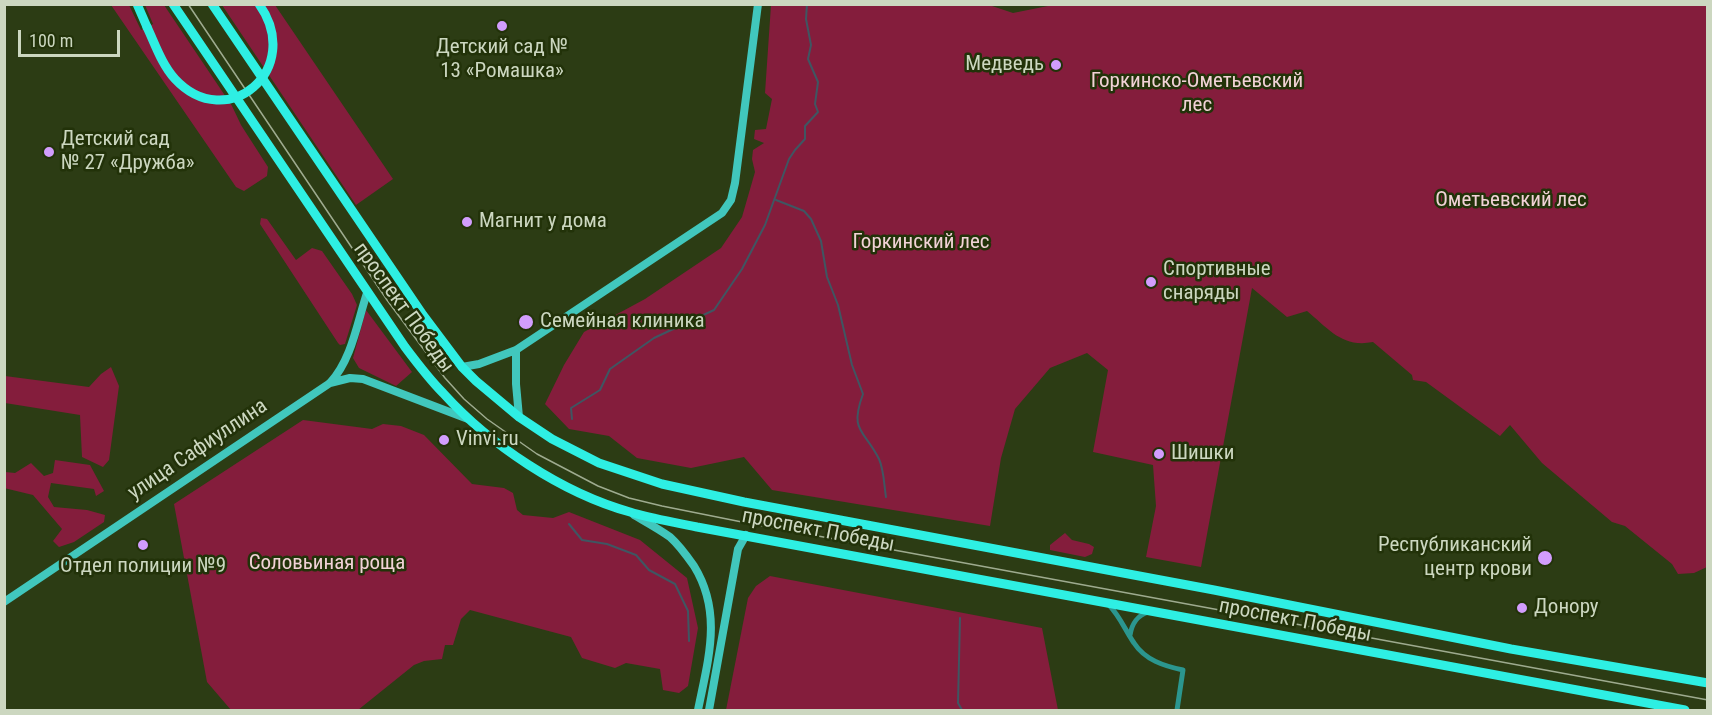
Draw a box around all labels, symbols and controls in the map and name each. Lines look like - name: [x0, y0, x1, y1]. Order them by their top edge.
- scale bar: [21, 18, 123, 56]
- marker: Детский сад № 13 «Ромашка»: [495, 19, 509, 33]
- text: 100 m: [29, 30, 73, 51]
- place label: Детский сад № 13 «Ромашка»: [436, 35, 568, 85]
- place label: Медведь: [965, 52, 1044, 78]
- marker: Медведь: [1049, 58, 1063, 72]
- park label: Горкинско-Ометьевский лес: [1091, 69, 1303, 119]
- place label: Детский сад № 27 «Дружба»: [61, 127, 195, 177]
- marker: Детский сад № 27 «Дружба»: [42, 145, 56, 159]
- park label: Ометьевский лес: [1435, 188, 1587, 214]
- place label: Магнит у дома: [479, 209, 607, 235]
- marker: Магнит у дома: [460, 215, 474, 229]
- park label: Горкинский лес: [853, 230, 989, 256]
- street label: проспект Победы: [347, 238, 459, 378]
- place label: Спортивные снаряды: [1163, 257, 1271, 307]
- marker: Спортивные снаряды: [1144, 275, 1158, 289]
- place label: Семейная клиника: [540, 309, 705, 335]
- marker: Семейная клиника: [517, 313, 535, 331]
- street label: улица Сафиуллина: [124, 394, 272, 506]
- place label: Vinvi.ru: [456, 427, 519, 453]
- marker: Vinvi.ru: [437, 433, 451, 447]
- place label: Шишки: [1171, 441, 1234, 467]
- marker: Шишки: [1152, 447, 1166, 461]
- street label: проспект Победы: [740, 504, 896, 558]
- place label: Республиканский центр крови: [1378, 533, 1532, 583]
- marker: Отдел полиции №9: [136, 538, 150, 552]
- marker: Республиканский центр крови: [1536, 549, 1554, 567]
- park label: Соловьиная роща: [249, 551, 405, 577]
- place label: Отдел полиции №9: [60, 554, 226, 580]
- street label: проспект Победы: [1217, 594, 1373, 648]
- place label: Донору: [1534, 595, 1599, 621]
- marker: Донору: [1515, 601, 1529, 615]

